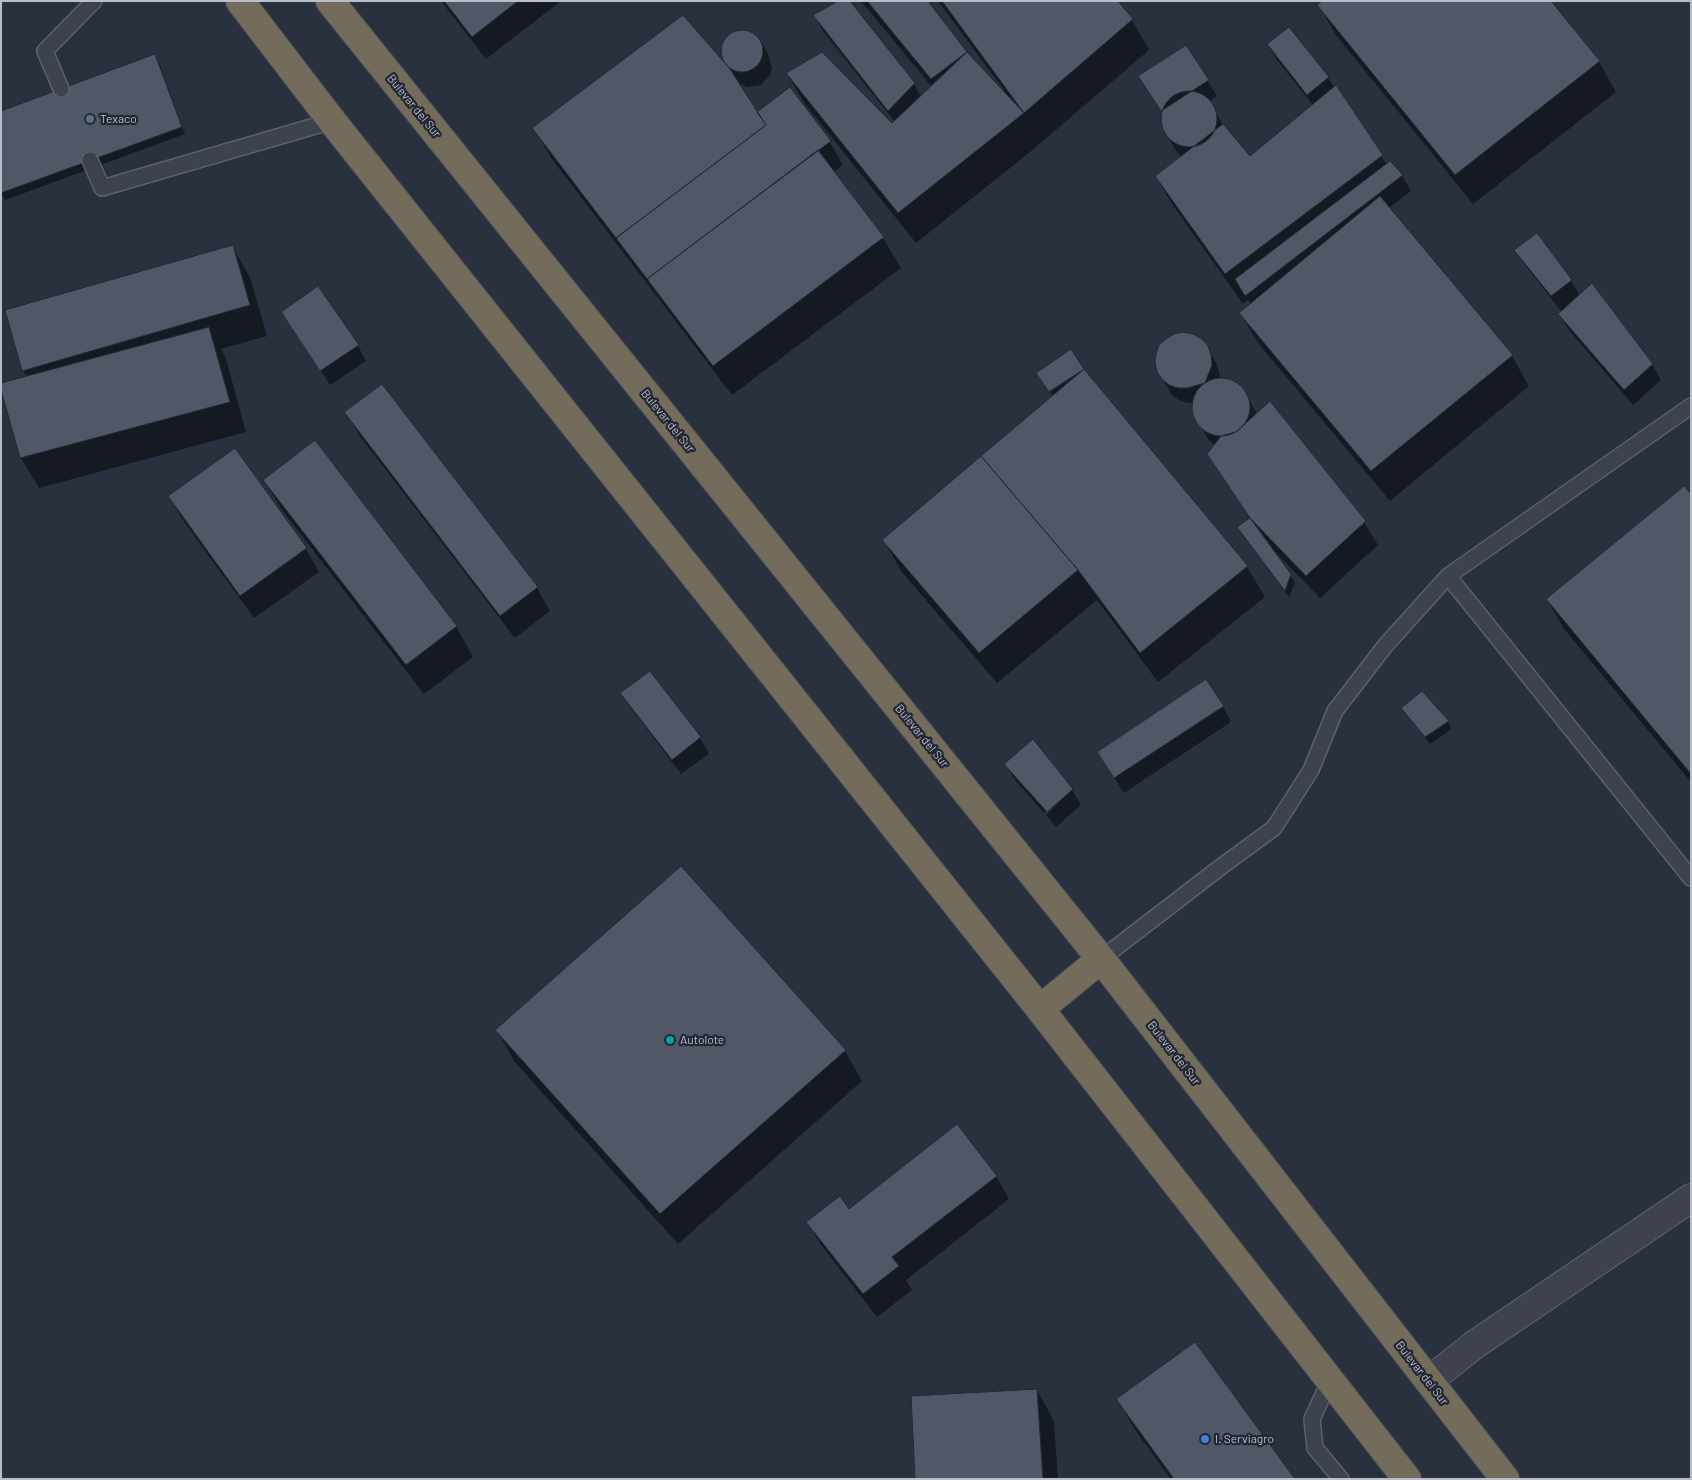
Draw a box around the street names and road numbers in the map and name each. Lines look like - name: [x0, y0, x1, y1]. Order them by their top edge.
- street label: Bulevar del Sur: [384, 71, 444, 141]
- street label: Bulevar del Sur: [638, 386, 698, 456]
- street label: Bulevar del Sur: [892, 701, 952, 771]
- street label: Bulevar del Sur: [1145, 1018, 1203, 1088]
- street label: Bulevar del Sur: [1393, 1338, 1451, 1408]

